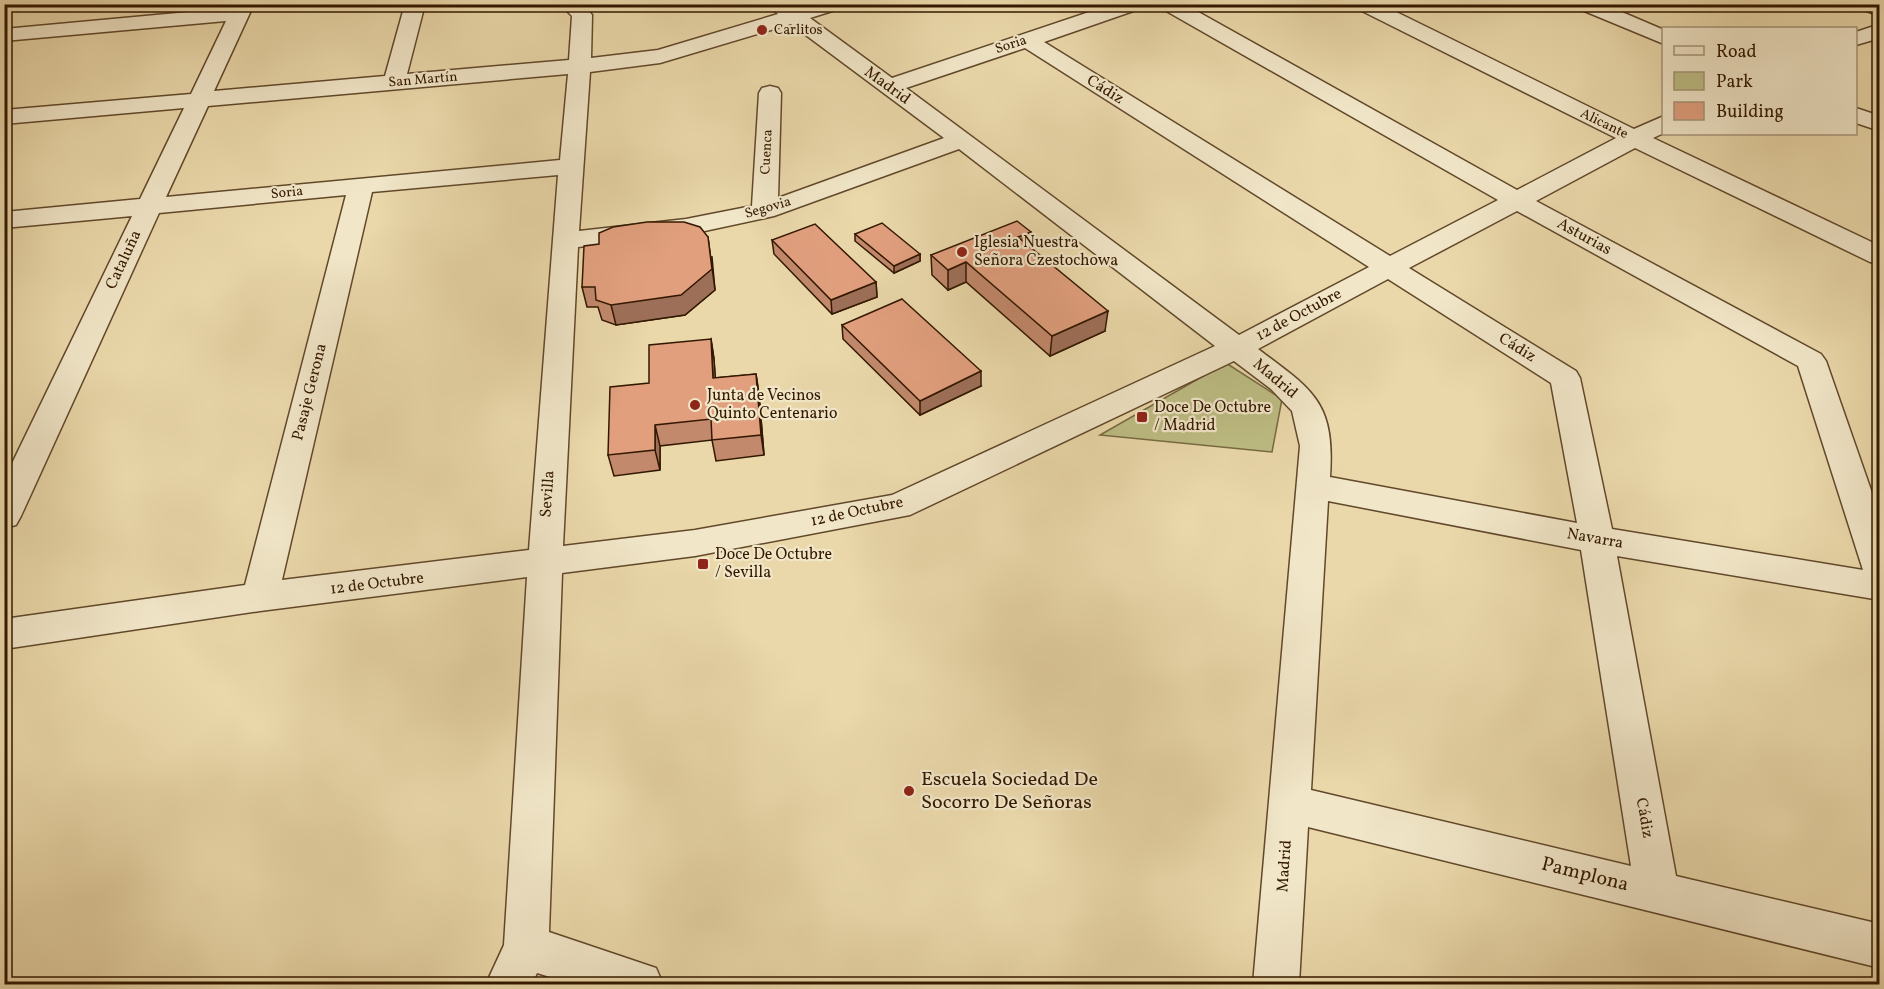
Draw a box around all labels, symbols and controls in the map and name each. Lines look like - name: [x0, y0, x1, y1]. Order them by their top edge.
- place label: Carlitos: [774, 21, 823, 40]
- marker: Carlitos: [755, 23, 769, 37]
- legend: [1662, 27, 1857, 135]
- street label: Soria: [993, 31, 1029, 59]
- text: Road: [1716, 40, 1757, 65]
- street label: Madrid: [859, 62, 915, 110]
- street label: San Martín: [388, 68, 458, 92]
- street label: Cádiz: [1082, 70, 1128, 110]
- text: Park: [1716, 70, 1753, 95]
- text: Building: [1716, 100, 1784, 125]
- street label: Alicante: [1577, 104, 1632, 144]
- street label: Cuenca: [756, 129, 778, 175]
- street label: Soria: [270, 182, 304, 204]
- street label: Segovia: [743, 192, 793, 224]
- street label: Asturias: [1553, 213, 1615, 261]
- street label: Cataluña: [101, 227, 147, 293]
- place label: Iglesia Nuestra Señora Czestochowa: [974, 232, 1118, 272]
- marker: Iglesia Nuestra Señora Czestochowa: [955, 245, 969, 259]
- street label: 12 de Octubre: [1252, 283, 1346, 347]
- street label: Cádiz: [1494, 328, 1540, 368]
- street label: Pasaje Gerona: [287, 341, 333, 443]
- street label: Madrid: [1248, 354, 1302, 404]
- place label: Junta de Vecinos Quinto Centenario: [707, 385, 837, 425]
- place label: Doce De Octubre / Madrid: [1154, 397, 1271, 437]
- marker: Junta de Vecinos Quinto Centenario: [688, 398, 702, 412]
- marker: Doce De Octubre / Madrid: [1135, 410, 1149, 424]
- street label: Sevilla: [535, 470, 561, 518]
- street label: 12 de Octubre: [809, 491, 905, 533]
- street label: Navarra: [1565, 523, 1625, 555]
- place label: Doce De Octubre / Sevilla: [715, 544, 832, 584]
- marker: Doce De Octubre / Sevilla: [696, 557, 710, 571]
- street label: 12 de Octubre: [329, 567, 425, 601]
- place label: Escuela Sociedad De Socorro De Señoras: [921, 766, 1098, 817]
- marker: Escuela Sociedad De Socorro De Señoras: [902, 784, 916, 798]
- street label: Cádiz: [1630, 796, 1658, 840]
- street label: Madrid: [1272, 839, 1298, 893]
- street label: Pamplona: [1538, 851, 1632, 899]

